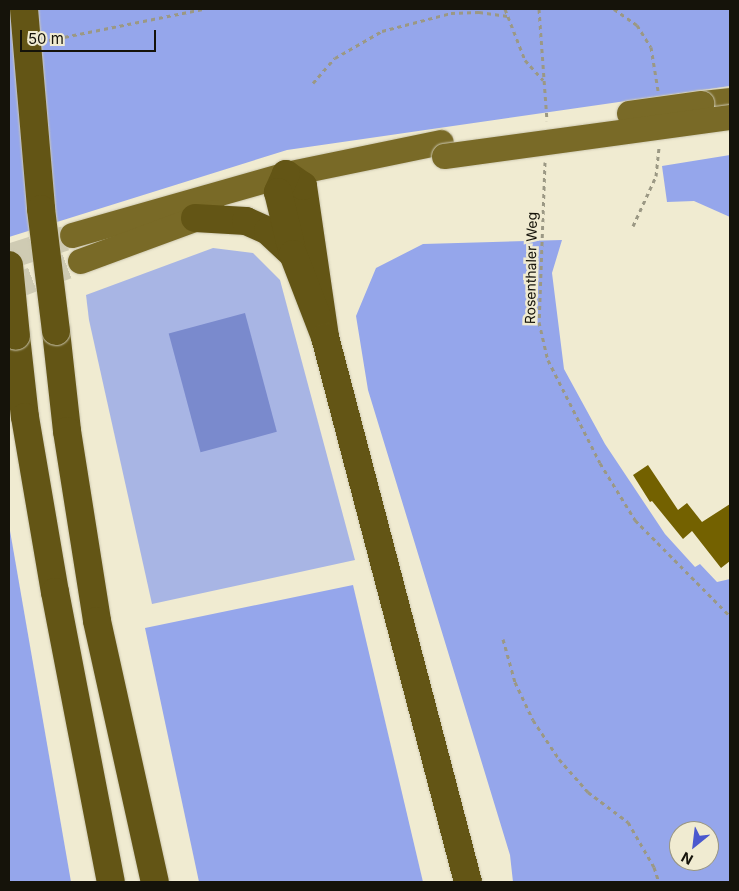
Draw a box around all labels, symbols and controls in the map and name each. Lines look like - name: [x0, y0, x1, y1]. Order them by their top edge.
- scale bar: [22, 20, 159, 52]
- text: 50 m: [28, 29, 64, 48]
- street label: Rosenthaler Weg: [522, 212, 540, 324]
- north arrow: [669, 821, 719, 871]
- text: N: [678, 849, 696, 869]

